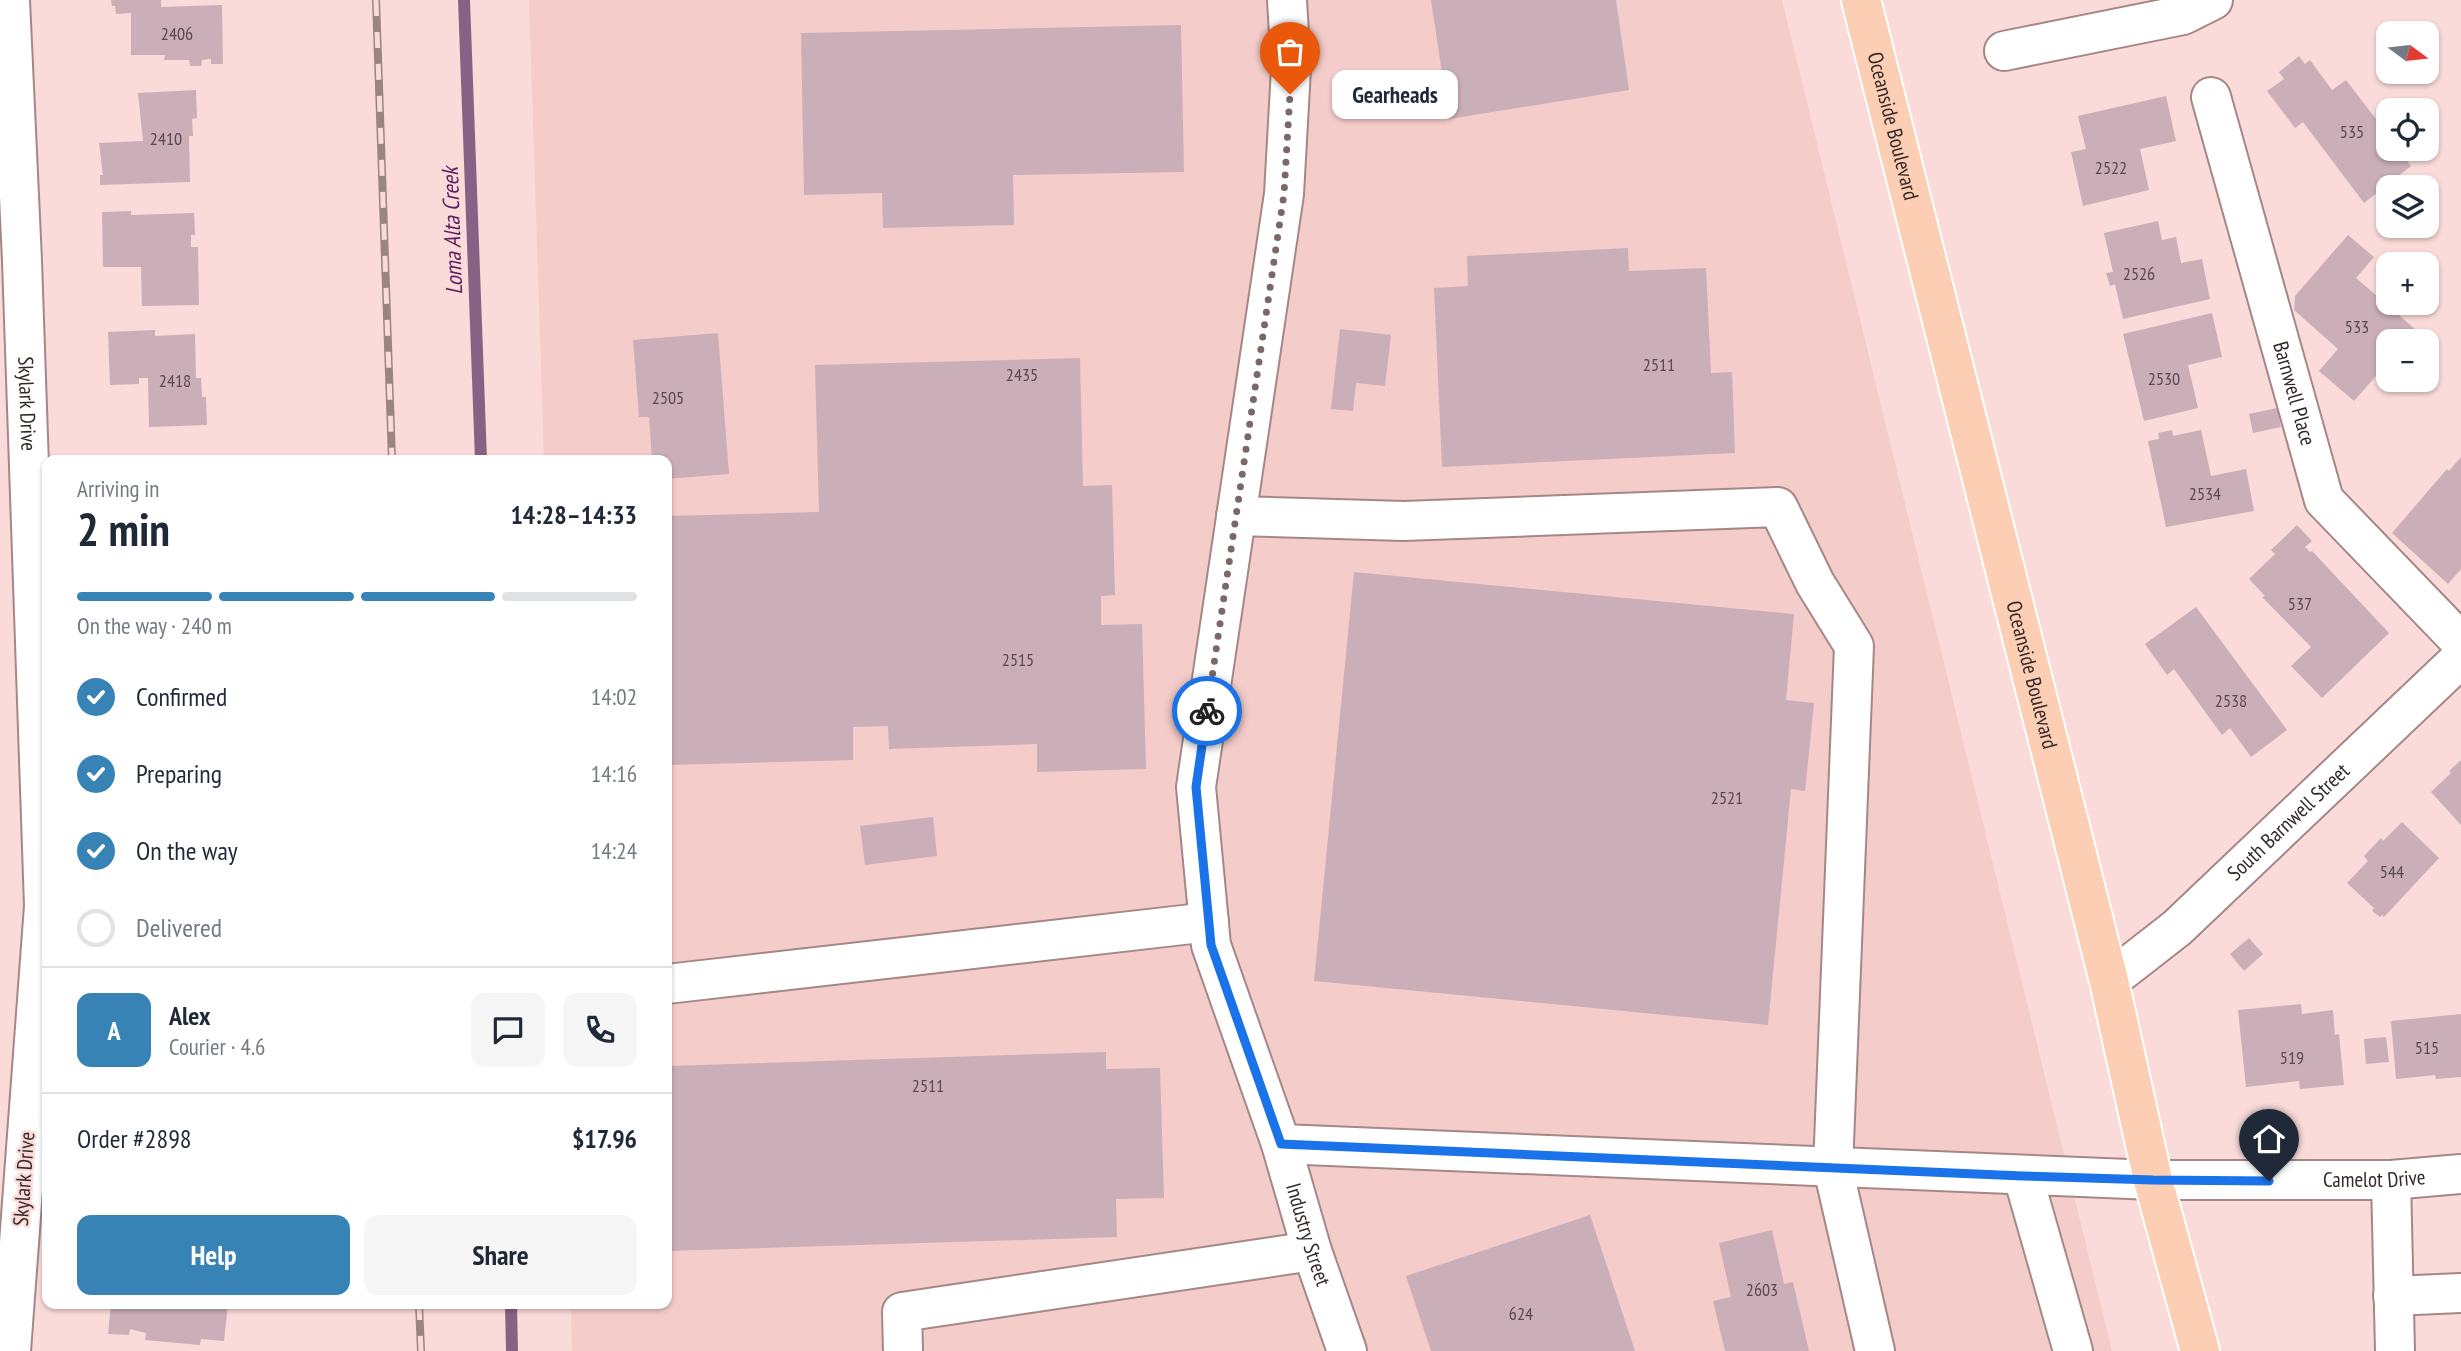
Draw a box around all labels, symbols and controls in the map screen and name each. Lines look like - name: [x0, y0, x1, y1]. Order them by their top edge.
- north arrow: [2376, 21, 2440, 84]
- map controls: [2376, 21, 2439, 392]
- house number: 2406: [161, 22, 193, 45]
- pin: [1260, 22, 1320, 94]
- icon: bag: [1271, 33, 1309, 71]
- street label: Oceanside Boulevard: [1862, 49, 1925, 203]
- callout: Gearheads: [1332, 70, 1458, 119]
- text: Gearheads: [1352, 80, 1438, 109]
- button: locate: [2376, 98, 2439, 161]
- house number: 535: [2340, 120, 2364, 143]
- house number: 2410: [150, 127, 182, 150]
- house number: 2522: [2095, 156, 2127, 179]
- water label: Loma Alta Creek: [435, 164, 468, 295]
- button: layers: [2376, 175, 2439, 238]
- button: +: [2376, 252, 2439, 315]
- house number: 2526: [2123, 262, 2155, 285]
- house number: 533: [2345, 315, 2369, 338]
- button: −: [2376, 329, 2439, 392]
- street label: Barnwell Place: [2267, 338, 2322, 449]
- house number: 2511: [1643, 353, 1675, 376]
- street label: Skylark Drive: [12, 356, 42, 451]
- house number: 2435: [1006, 363, 1038, 386]
- house number: 2530: [2148, 367, 2180, 390]
- house number: 2418: [159, 369, 191, 392]
- house number: 2505: [652, 386, 684, 409]
- text: Arriving in: [77, 474, 159, 503]
- house number: 2534: [2189, 482, 2221, 505]
- text: 14:28–14:33: [510, 498, 637, 531]
- text: 2 min: [77, 499, 170, 559]
- house number: 537: [2288, 592, 2312, 615]
- street label: Oceanside Boulevard: [2000, 598, 2064, 751]
- text: On the way · 240 m: [77, 611, 232, 640]
- house number: 2515: [1002, 648, 1034, 671]
- courier: [1172, 676, 1242, 746]
- icon: check: [77, 678, 115, 716]
- text: Confirmed: [136, 680, 227, 713]
- text: 14:02: [591, 682, 637, 711]
- house number: 2538: [2215, 689, 2247, 712]
- icon: bike: [1188, 692, 1226, 730]
- icon: check: [77, 755, 115, 793]
- text: Preparing: [136, 757, 222, 790]
- street label: South Barnwell Street: [2221, 757, 2355, 886]
- text: 14:16: [591, 759, 637, 788]
- house number: 2521: [1711, 786, 1743, 809]
- icon: check: [77, 832, 115, 870]
- text: On the way: [136, 834, 238, 867]
- text: 14:24: [591, 836, 637, 865]
- house number: 544: [2380, 860, 2404, 883]
- text: Delivered: [136, 911, 222, 944]
- button: chat: [471, 993, 545, 1067]
- button: phone: [563, 993, 637, 1067]
- text: Alex: [169, 999, 210, 1032]
- text: A: [107, 1014, 121, 1047]
- text: Courier · 4.6: [169, 1032, 265, 1061]
- house number: 515: [2415, 1036, 2439, 1059]
- house number: 519: [2280, 1046, 2304, 1069]
- house number: 2511: [912, 1074, 944, 1097]
- pin: [2239, 1109, 2299, 1181]
- icon: home: [2250, 1120, 2288, 1158]
- text: Order #2898: [77, 1122, 192, 1155]
- text: $17.96: [572, 1122, 637, 1155]
- street label: Skylark Drive: [7, 1131, 40, 1227]
- street label: Camelot Drive: [2323, 1163, 2427, 1193]
- street label: Industry Street: [1280, 1180, 1337, 1290]
- button: Help: [77, 1215, 350, 1295]
- button: Share: [364, 1215, 637, 1295]
- house number: 2603: [1746, 1278, 1778, 1301]
- house number: 624: [1509, 1302, 1533, 1325]

